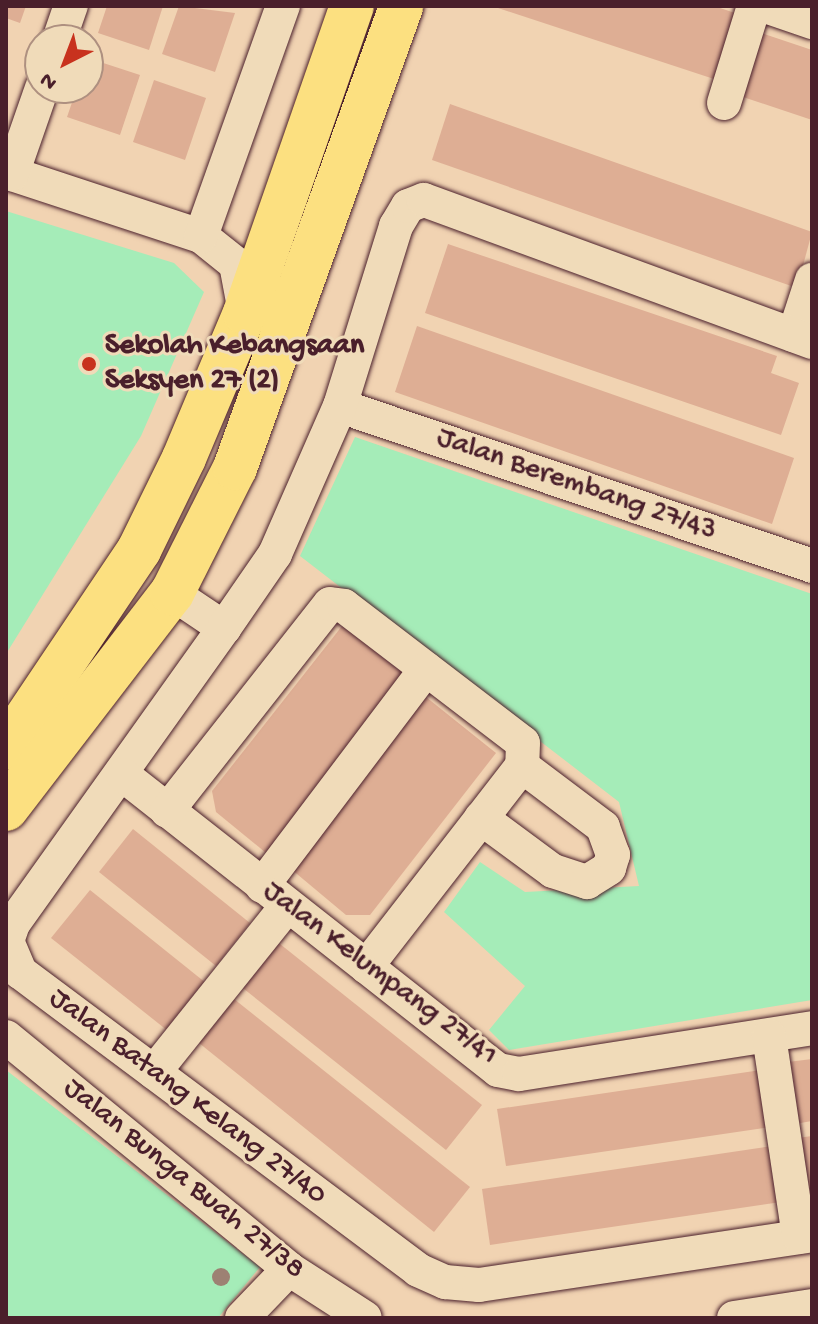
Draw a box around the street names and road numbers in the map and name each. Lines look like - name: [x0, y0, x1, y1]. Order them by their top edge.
- street label: Jalan Berembang 27/43: [431, 421, 721, 551]
- street label: Jalan Kelumpang 27/41: [254, 875, 504, 1075]
- street label: Jalan Batang Kelang 27/40: [41, 982, 333, 1214]
- street label: Jalan Bunga Buah 27/38: [55, 1071, 311, 1289]

